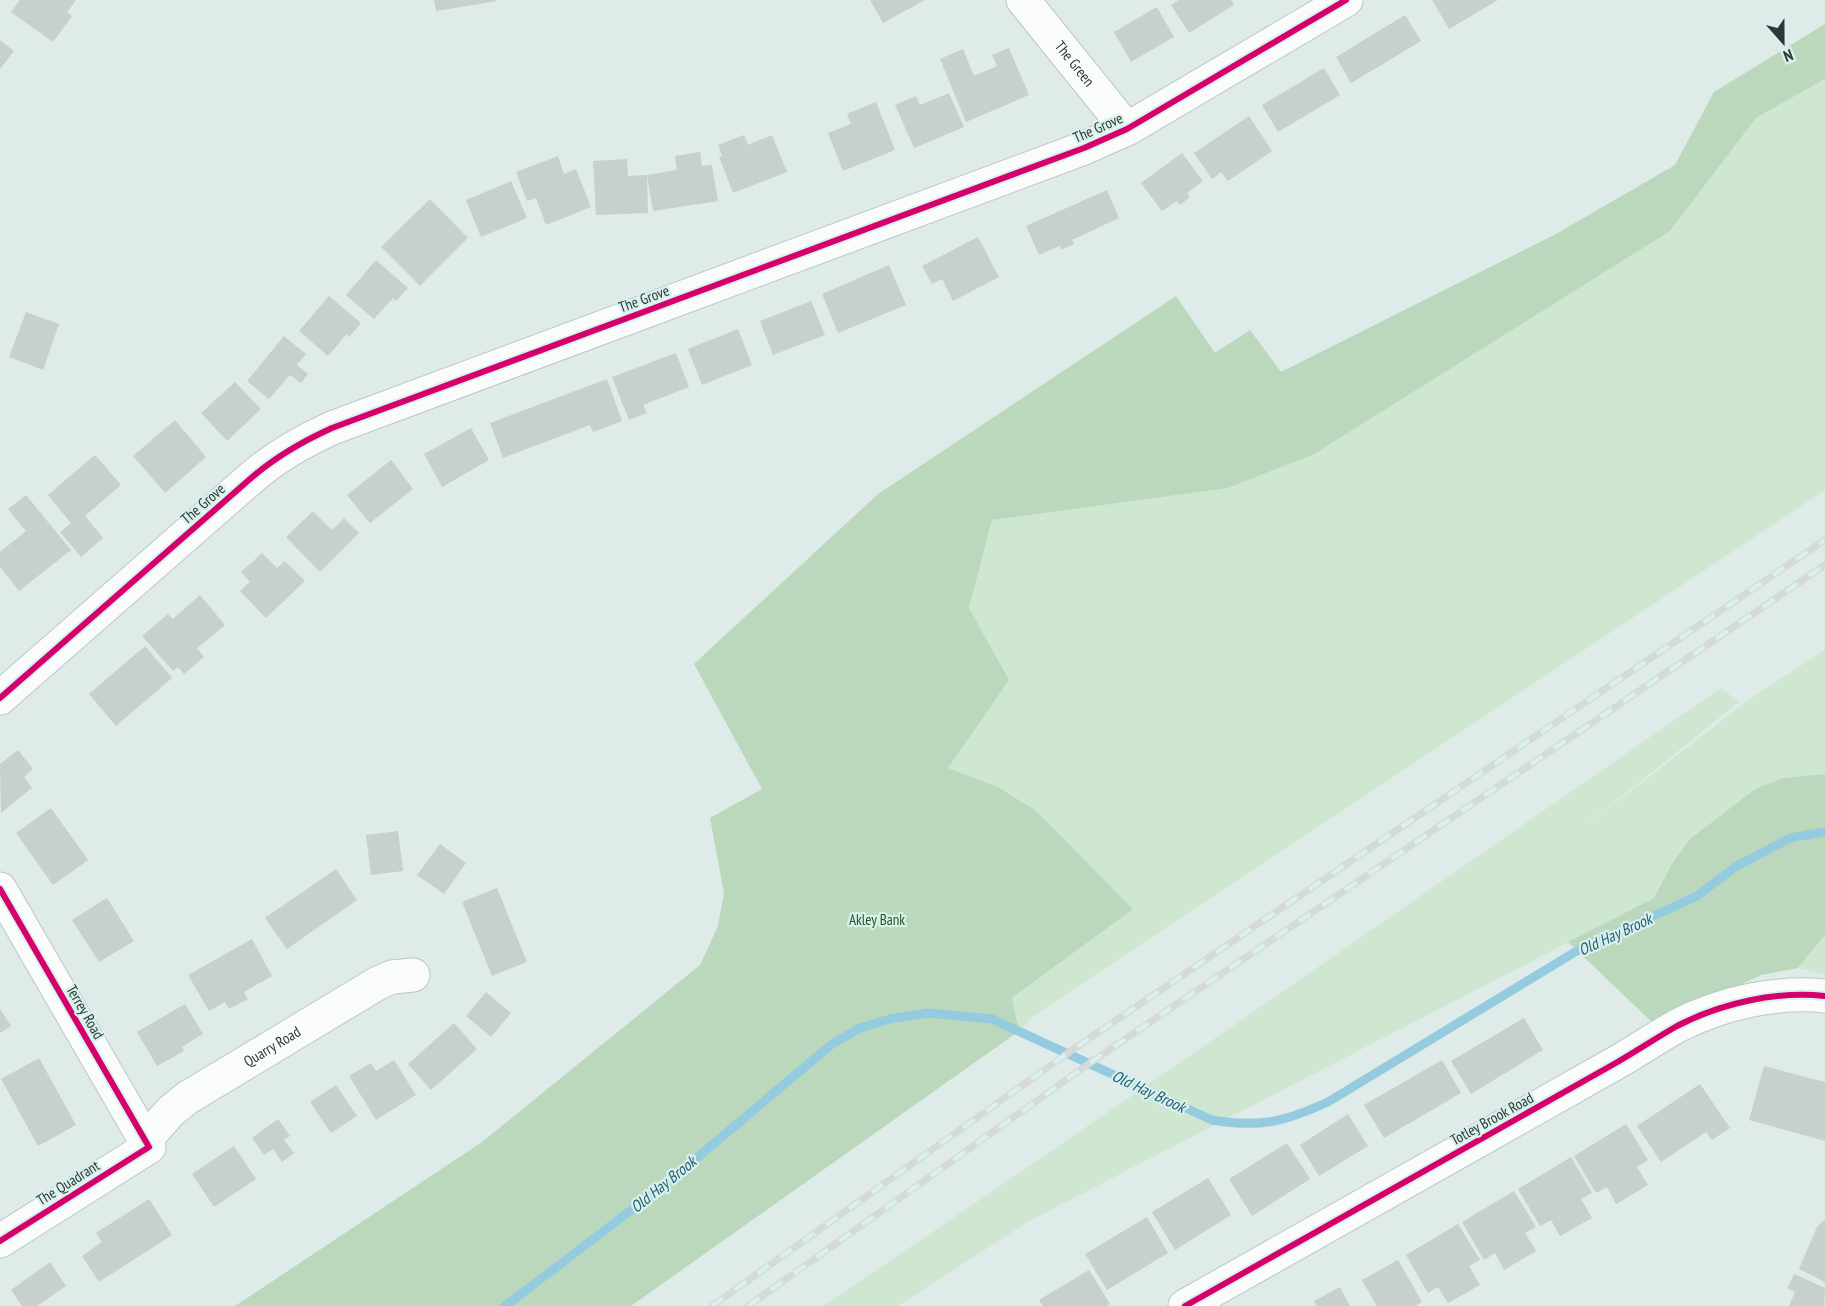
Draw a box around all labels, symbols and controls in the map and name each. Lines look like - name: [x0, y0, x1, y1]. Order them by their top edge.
- north arrow: [1753, 12, 1813, 72]
- street label: The Green: [1051, 37, 1099, 90]
- text: N: [1781, 45, 1796, 67]
- street label: The Grove: [1070, 108, 1126, 147]
- street label: The Grove: [616, 281, 672, 316]
- street label: The Grove: [177, 479, 229, 528]
- water label: Old Hay Brook: [1575, 908, 1657, 960]
- park label: Akley Bank: [849, 910, 905, 929]
- street label: Terrey Road: [62, 981, 109, 1042]
- street label: Quarry Road: [240, 1022, 304, 1071]
- water label: Old Hay Brook: [1109, 1065, 1191, 1117]
- street label: Totley Brook Road: [1447, 1088, 1537, 1149]
- water label: Old Hay Brook: [626, 1150, 701, 1217]
- street label: The Quadrant: [33, 1156, 103, 1209]

